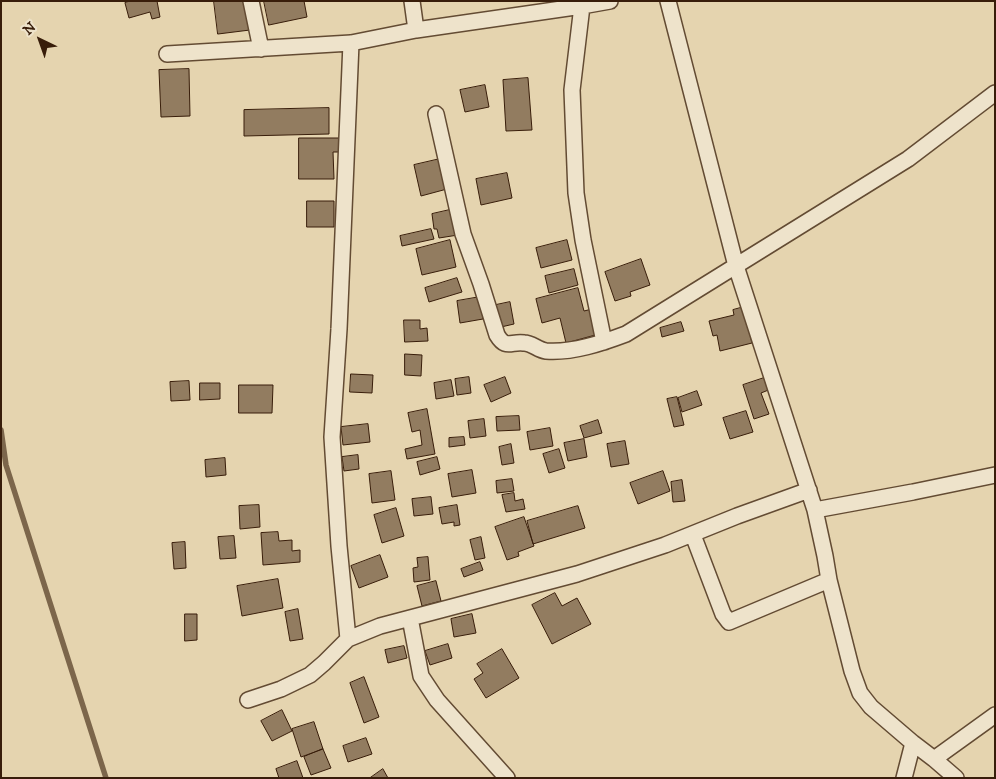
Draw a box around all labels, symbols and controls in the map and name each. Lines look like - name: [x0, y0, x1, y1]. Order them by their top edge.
- north arrow: [15, 15, 65, 65]
- text: N: [20, 18, 40, 39]

